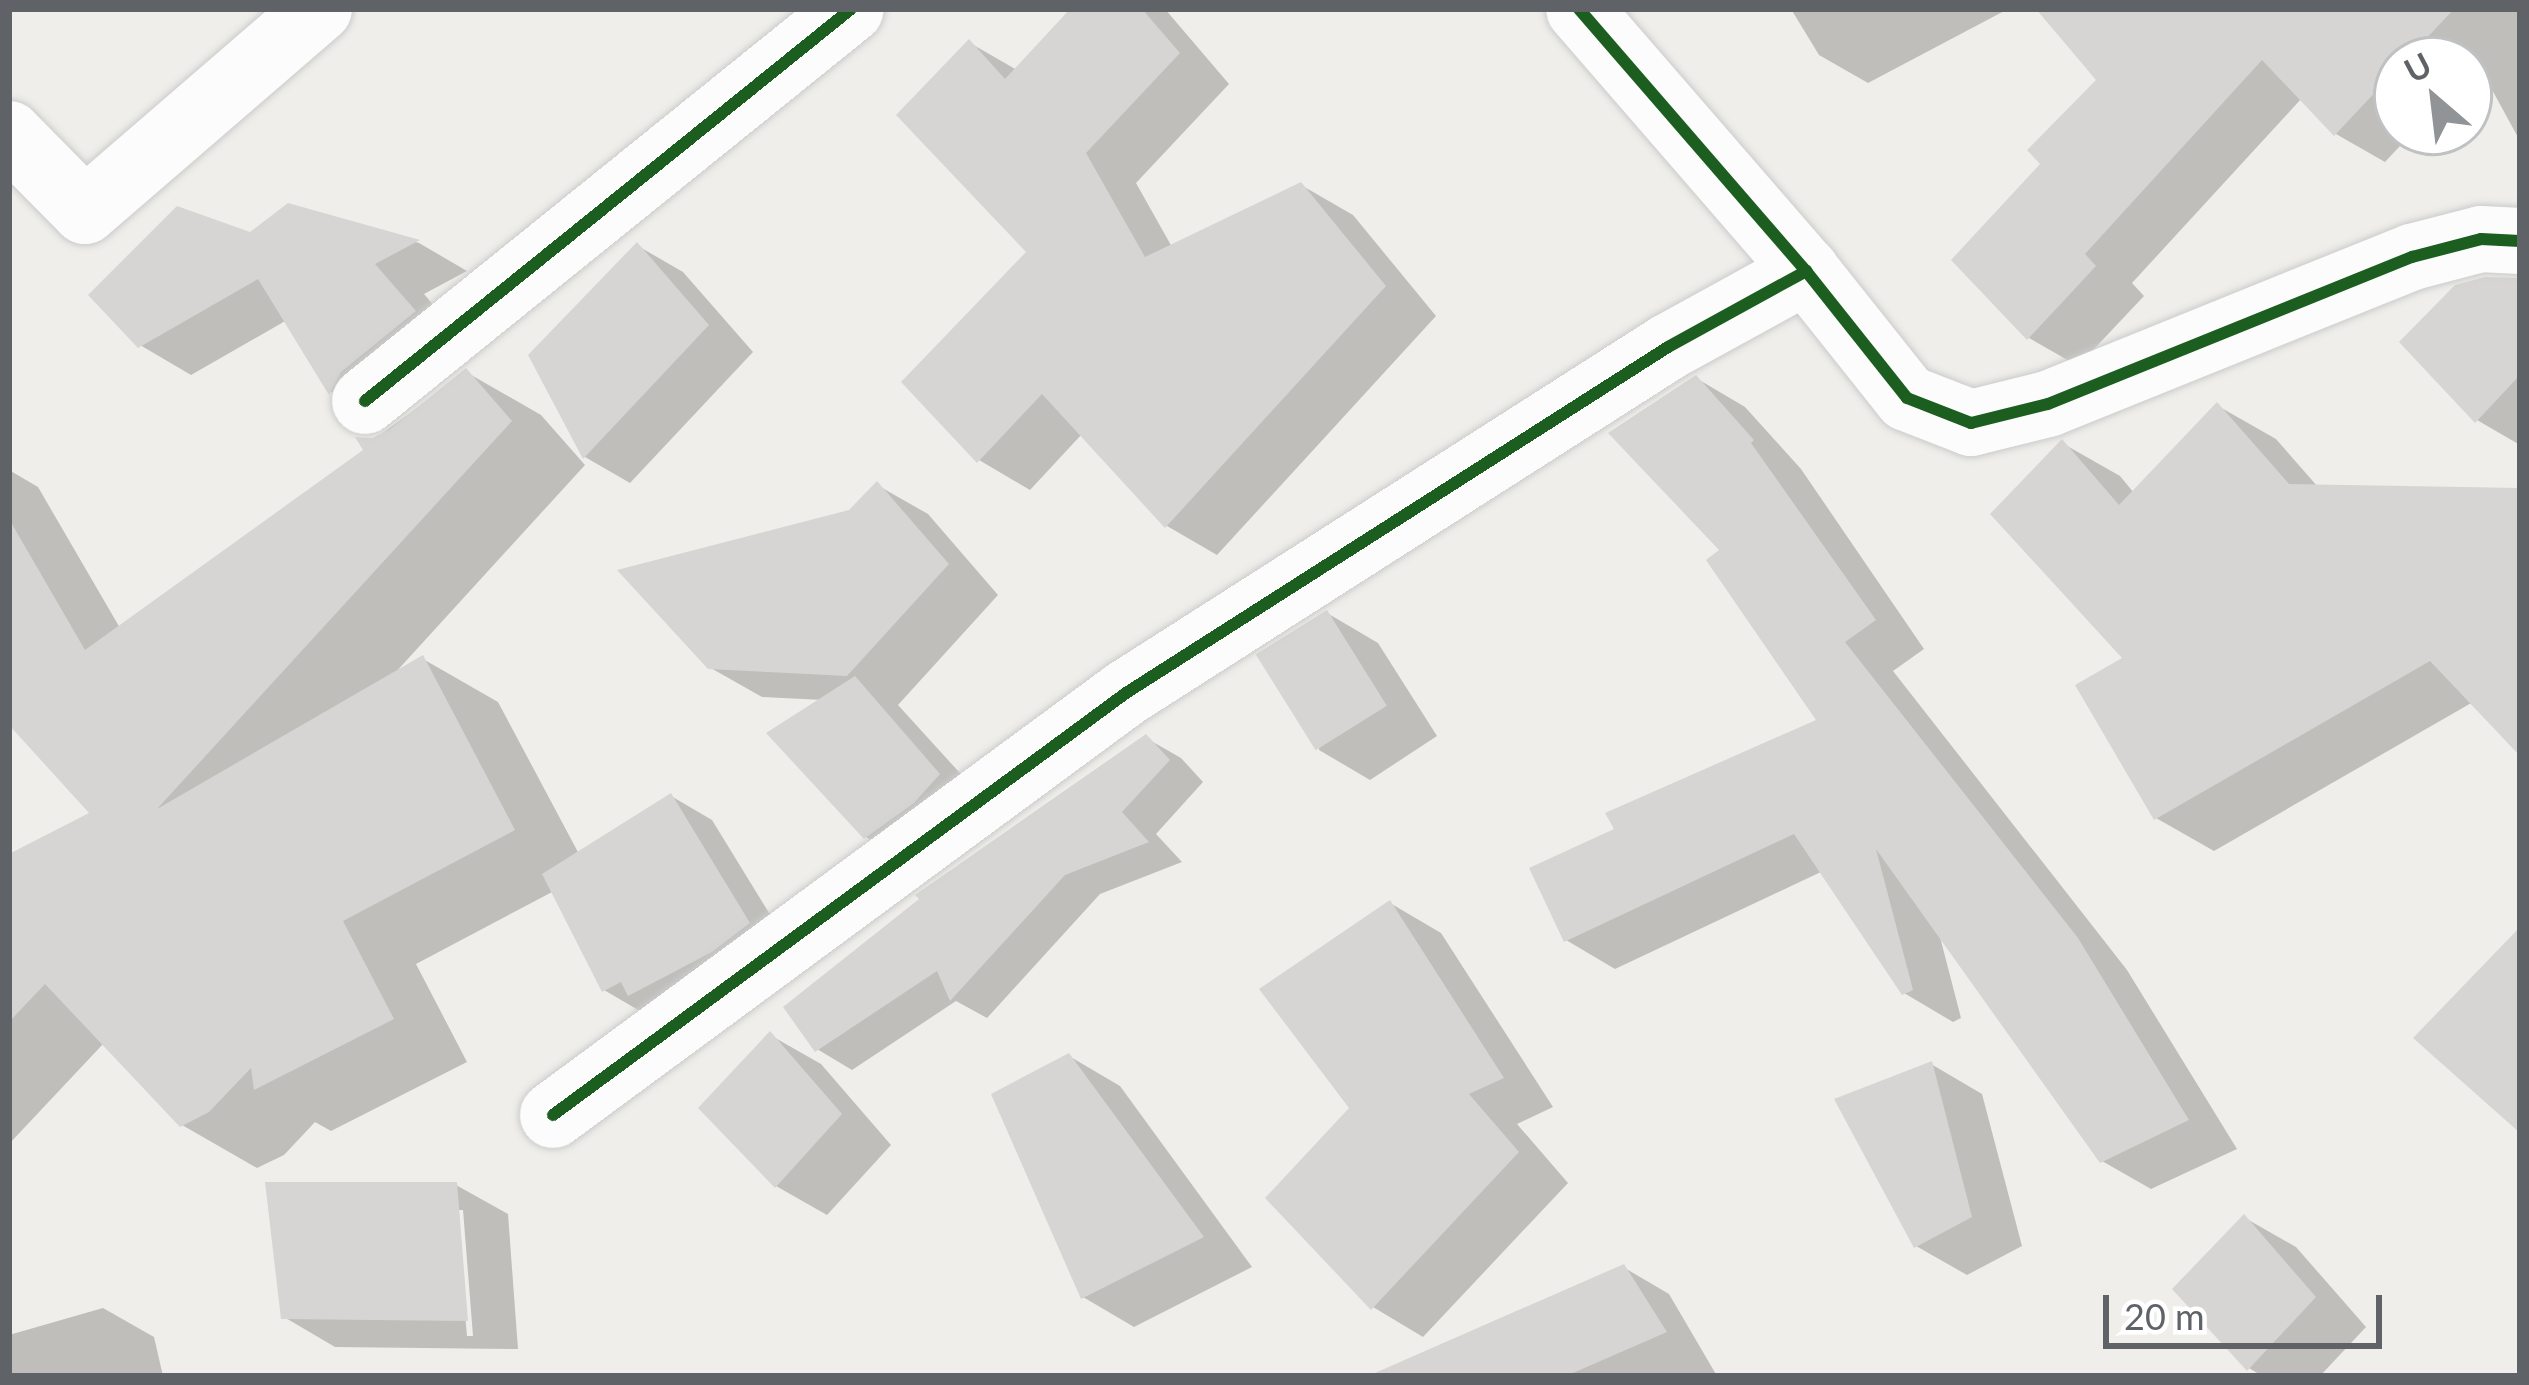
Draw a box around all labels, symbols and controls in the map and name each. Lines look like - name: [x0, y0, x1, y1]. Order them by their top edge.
- north arrow: [2373, 36, 2493, 156]
- text: U: [2397, 43, 2438, 90]
- scale bar: [2109, 1271, 2388, 1345]
- text: 20 m: [2124, 1294, 2205, 1338]

